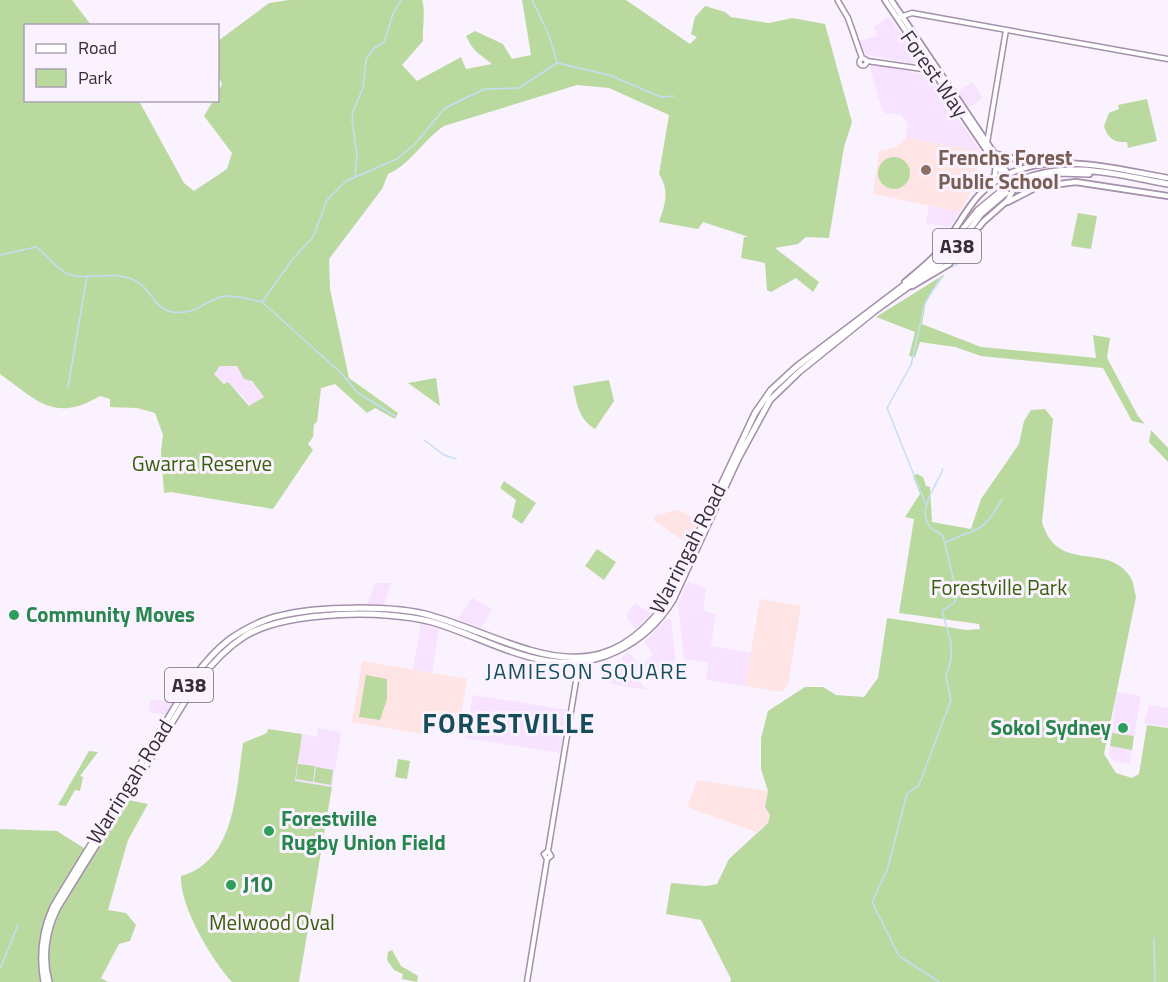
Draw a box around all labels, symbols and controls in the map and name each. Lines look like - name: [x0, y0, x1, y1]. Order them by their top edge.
- street label: Forest Way: [893, 23, 977, 124]
- legend: [24, 24, 219, 102]
- text: Road: [78, 34, 117, 61]
- text: Park: [78, 64, 113, 91]
- place label: Frenchs Forest Public School: [938, 141, 1073, 197]
- marker: Frenchs Forest Public School: [919, 163, 933, 177]
- road number: A38: [933, 229, 981, 263]
- park label: Gwarra Reserve: [132, 447, 272, 479]
- street label: Warringah Road: [641, 478, 734, 619]
- park label: Forestville Park: [931, 571, 1067, 603]
- place label: Community Moves: [26, 598, 195, 630]
- marker: Community Moves: [7, 608, 21, 622]
- district label: JAMIESON SQUARE: [485, 654, 689, 688]
- road number: A38: [165, 668, 213, 702]
- district label: FORESTVILLE: [422, 702, 596, 743]
- place label: Sokol Sydney: [991, 711, 1111, 743]
- street label: Warringah Road: [78, 713, 180, 850]
- marker: Sokol Sydney: [1116, 721, 1130, 735]
- place label: Forestville Rugby Union Field: [281, 802, 446, 858]
- marker: Forestville Rugby Union Field: [262, 824, 276, 838]
- place label: J10: [243, 868, 273, 900]
- marker: J10: [224, 878, 238, 892]
- park label: Melwood Oval: [209, 906, 335, 938]

